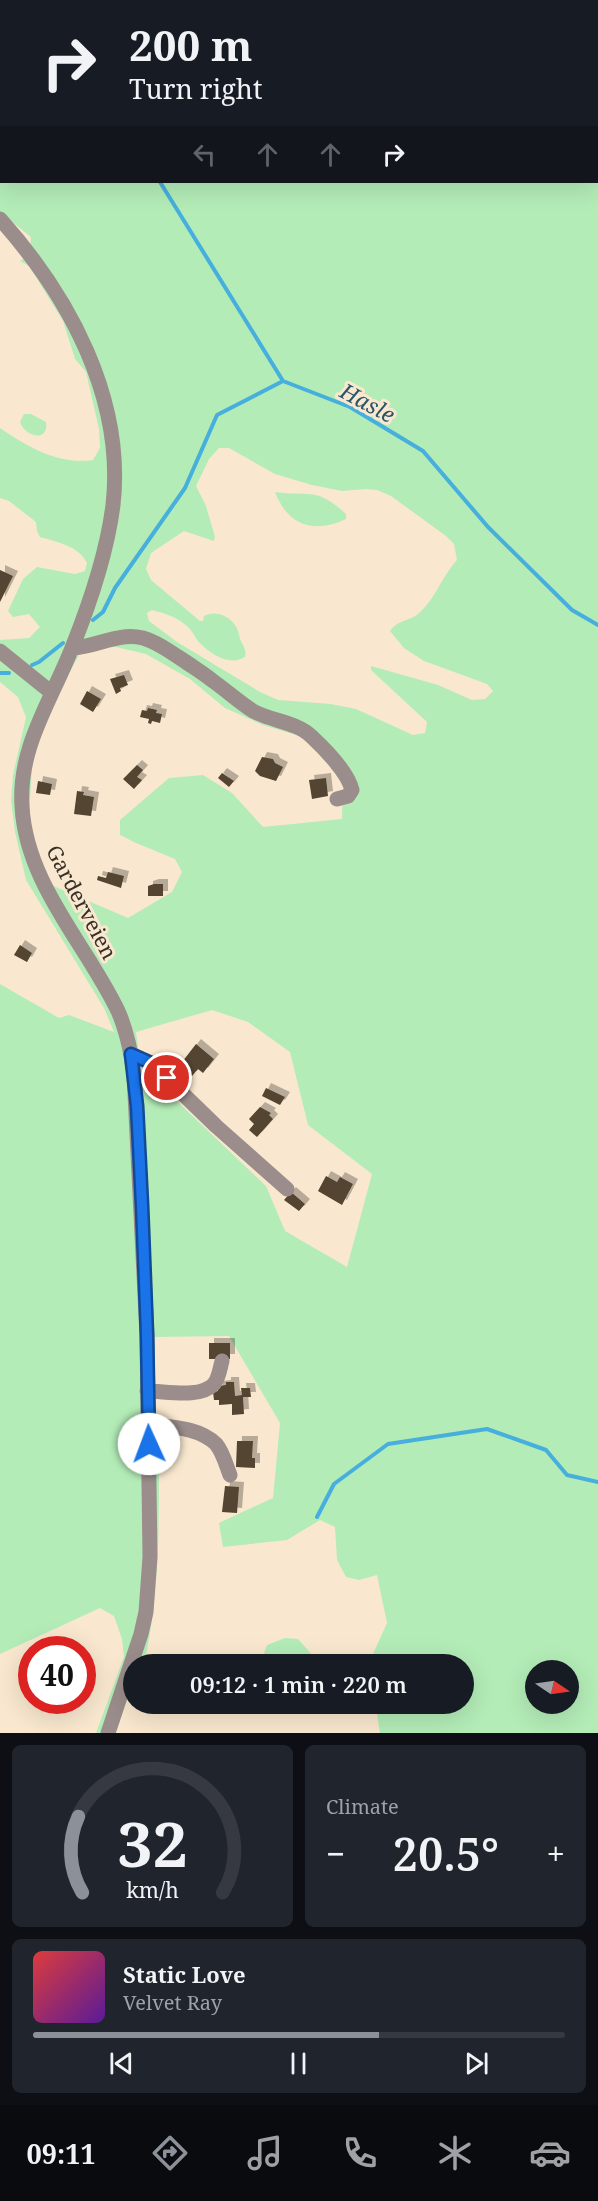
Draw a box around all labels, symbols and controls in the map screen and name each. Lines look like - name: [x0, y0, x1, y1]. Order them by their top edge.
- text: 200 m: [129, 16, 253, 73]
- icon: right: [30, 24, 108, 102]
- text: Turn right: [129, 70, 262, 107]
- icon: left: [188, 138, 221, 171]
- icon: ahead: [251, 138, 284, 171]
- icon: ahead: [314, 138, 347, 171]
- icon: right: [377, 138, 410, 171]
- water label: Hasle: [334, 375, 401, 429]
- street label: Garderveien: [40, 840, 124, 964]
- pin: [141, 1052, 192, 1103]
- icon: arrive: [150, 1061, 183, 1094]
- position arrow: [117, 1412, 181, 1476]
- speed limit sign: 40: [18, 1636, 96, 1714]
- north arrow: [525, 1660, 579, 1714]
- map controls: [525, 1660, 579, 1714]
- text: 09:12 · 1 min · 220 m: [190, 1669, 407, 1699]
- text: Climate: [326, 1793, 399, 1820]
- text: 32: [117, 1800, 188, 1885]
- text: 20.5°: [393, 1823, 499, 1884]
- text: −: [326, 1831, 345, 1876]
- text: +: [547, 1831, 565, 1876]
- text: km/h: [126, 1875, 179, 1904]
- text: Static Love: [123, 1959, 246, 1989]
- text: Velvet Ray: [123, 1989, 222, 2016]
- icon: previous: [105, 2047, 138, 2080]
- icon: pause: [282, 2047, 315, 2080]
- icon: next: [460, 2047, 493, 2080]
- icon: directions: [149, 2132, 191, 2174]
- icon: music: [244, 2132, 286, 2174]
- icon: phone: [339, 2132, 381, 2174]
- icon: climate: [434, 2132, 476, 2174]
- icon: car: [529, 2132, 571, 2174]
- text: 09:11: [27, 2135, 96, 2172]

